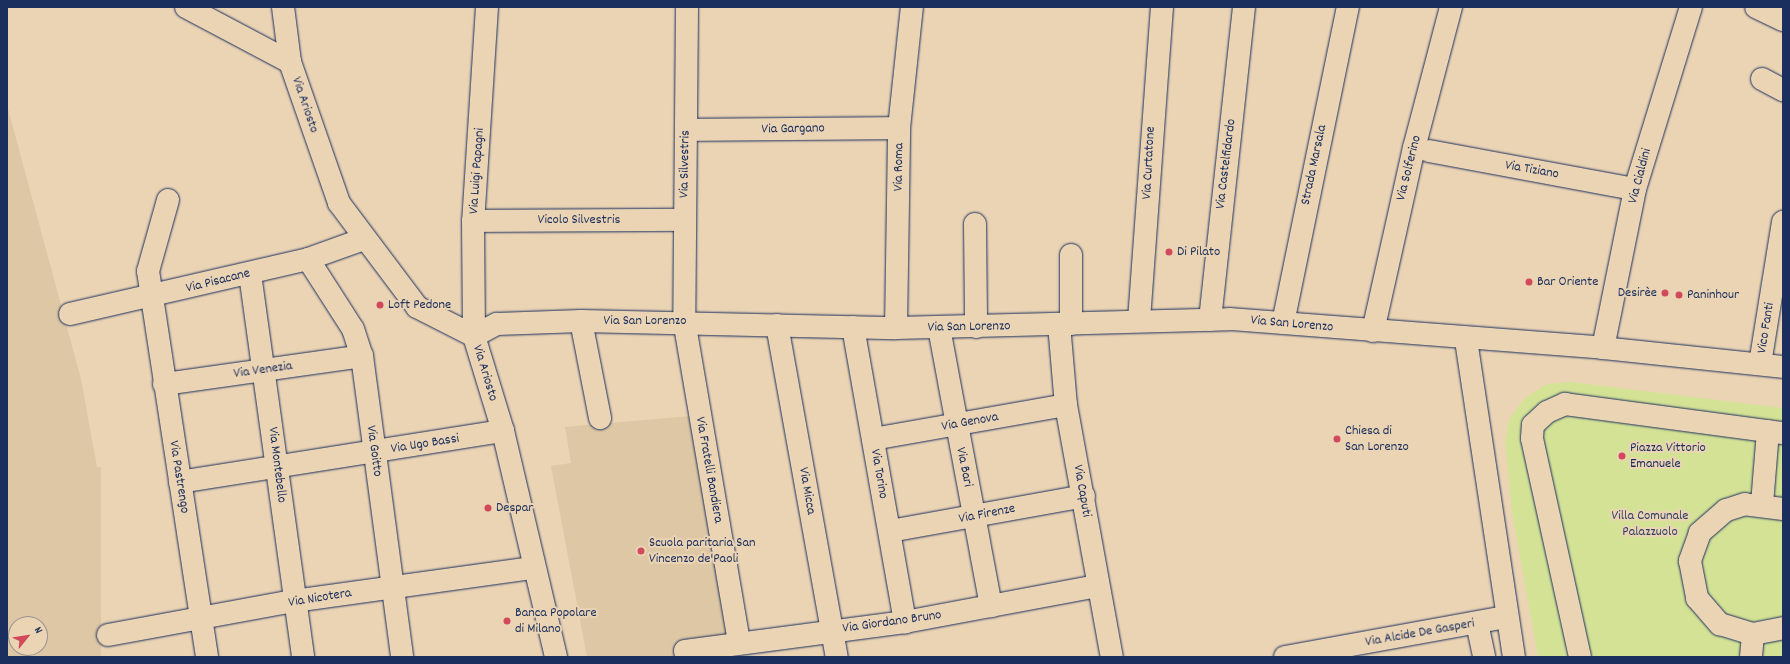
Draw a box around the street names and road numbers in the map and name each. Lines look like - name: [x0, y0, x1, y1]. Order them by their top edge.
- street label: Via Ariosto: [288, 75, 322, 135]
- street label: Via Castelfidardo: [1212, 118, 1240, 210]
- street label: Via Gargano: [761, 120, 825, 138]
- street label: Strada Marsala: [1297, 123, 1331, 207]
- street label: Via Curtatone: [1139, 126, 1159, 200]
- street label: Via Luigi Papagni: [466, 127, 488, 215]
- street label: Via Silvestris: [676, 130, 694, 198]
- street label: Via Solferino: [1393, 134, 1425, 202]
- street label: Via Roma: [890, 143, 908, 191]
- street label: Via Cialdini: [1625, 146, 1655, 206]
- street label: Via Tiziano: [1504, 157, 1560, 183]
- street label: Vicolo Silvestris: [538, 212, 620, 228]
- street label: Via Pisacane: [184, 265, 252, 297]
- street label: Vico Fanti: [1754, 301, 1778, 355]
- street label: Via San Lorenzo: [1250, 312, 1334, 336]
- street label: Via San Lorenzo: [604, 313, 686, 329]
- street label: Via San Lorenzo: [927, 318, 1011, 336]
- street label: Via Ariosto: [468, 343, 502, 403]
- street label: Via Venezia: [233, 358, 293, 382]
- street label: Via Genova: [940, 409, 1000, 435]
- street label: Via Fratelli Bandiera: [691, 416, 727, 524]
- street label: Via Goitto: [362, 424, 386, 478]
- street label: Via Montebello: [264, 426, 290, 504]
- street label: Via Ugo Bassi: [390, 430, 460, 458]
- street label: Via Pastrengo: [165, 440, 193, 514]
- street label: Via Bari: [952, 446, 976, 488]
- street label: Via Torino: [866, 448, 892, 500]
- street label: Via Caputi: [1069, 464, 1095, 518]
- street label: Via Micca: [795, 466, 819, 516]
- street label: Via Firenze: [957, 500, 1017, 528]
- street label: Via Nicotera: [287, 585, 353, 611]
- street label: Via Giordano Bruno: [841, 607, 943, 637]
- street label: Via Alcide De Gasperi: [1364, 615, 1476, 651]

